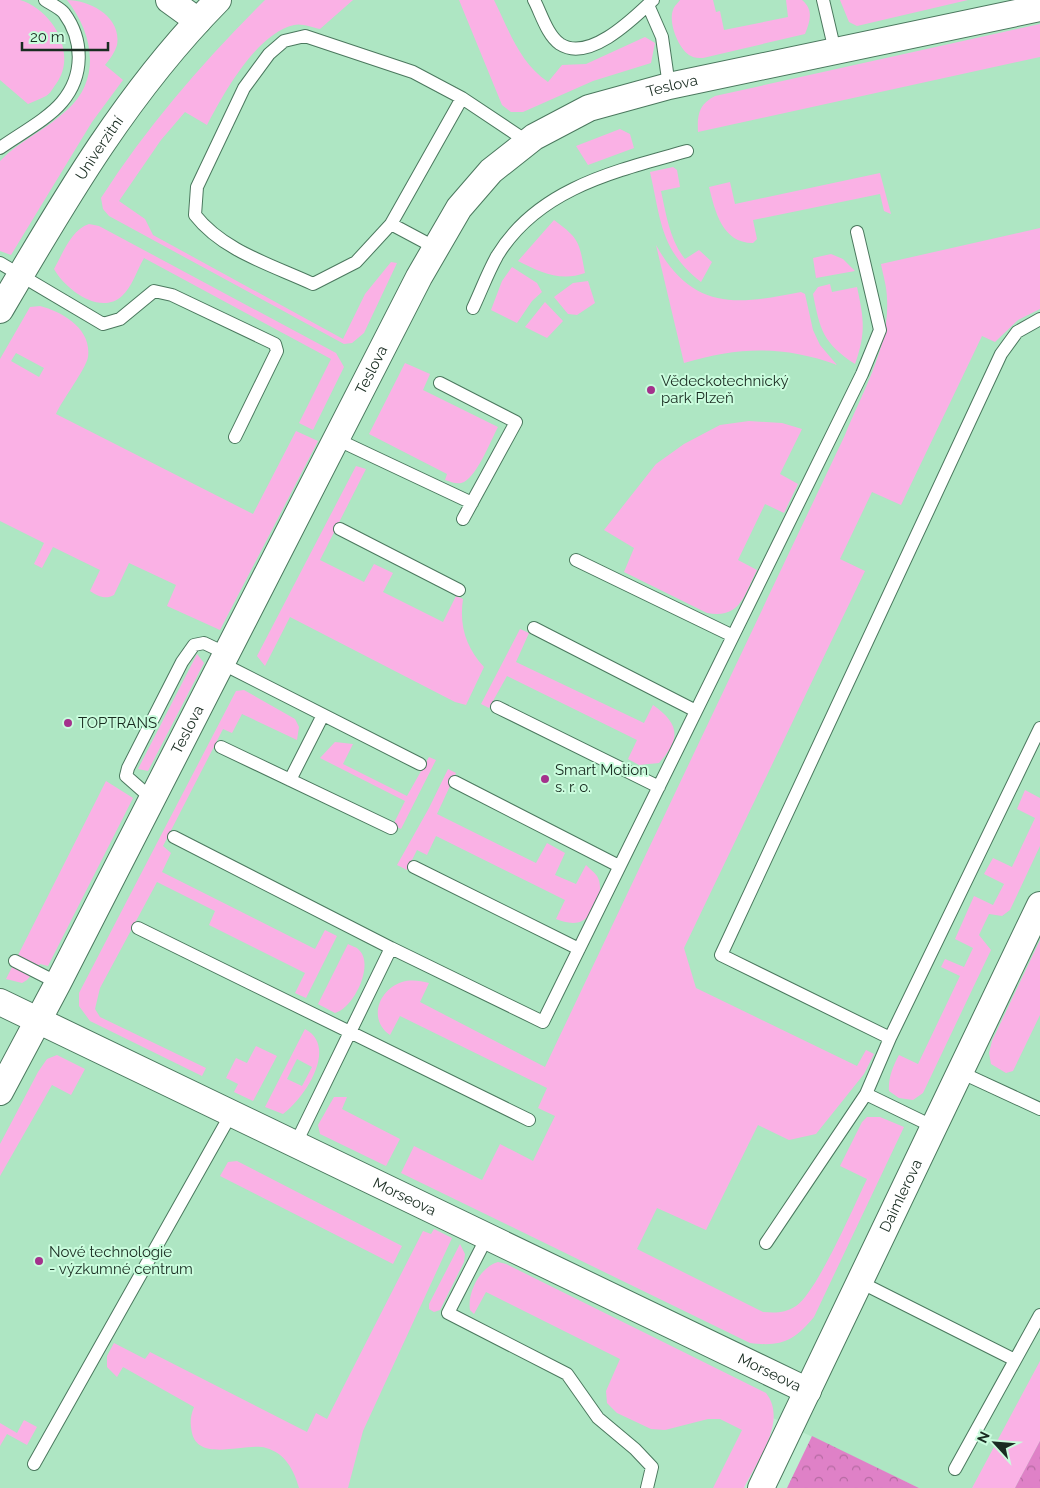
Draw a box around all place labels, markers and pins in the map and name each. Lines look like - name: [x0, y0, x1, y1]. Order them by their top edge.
- place label: Vědeckotechnický park Plzeň: [661, 372, 789, 407]
- marker: Vědeckotechnický park Plzeň: [645, 384, 657, 396]
- place label: TOPTRANS: [78, 714, 157, 732]
- marker: TOPTRANS: [62, 717, 74, 729]
- place label: Smart Motion s. r. o.: [555, 761, 648, 796]
- marker: Smart Motion s. r. o.: [539, 773, 551, 785]
- place label: Nové technologie - výzkumné centrum: [49, 1243, 193, 1278]
- marker: Nové technologie - výzkumné centrum: [33, 1255, 45, 1267]

